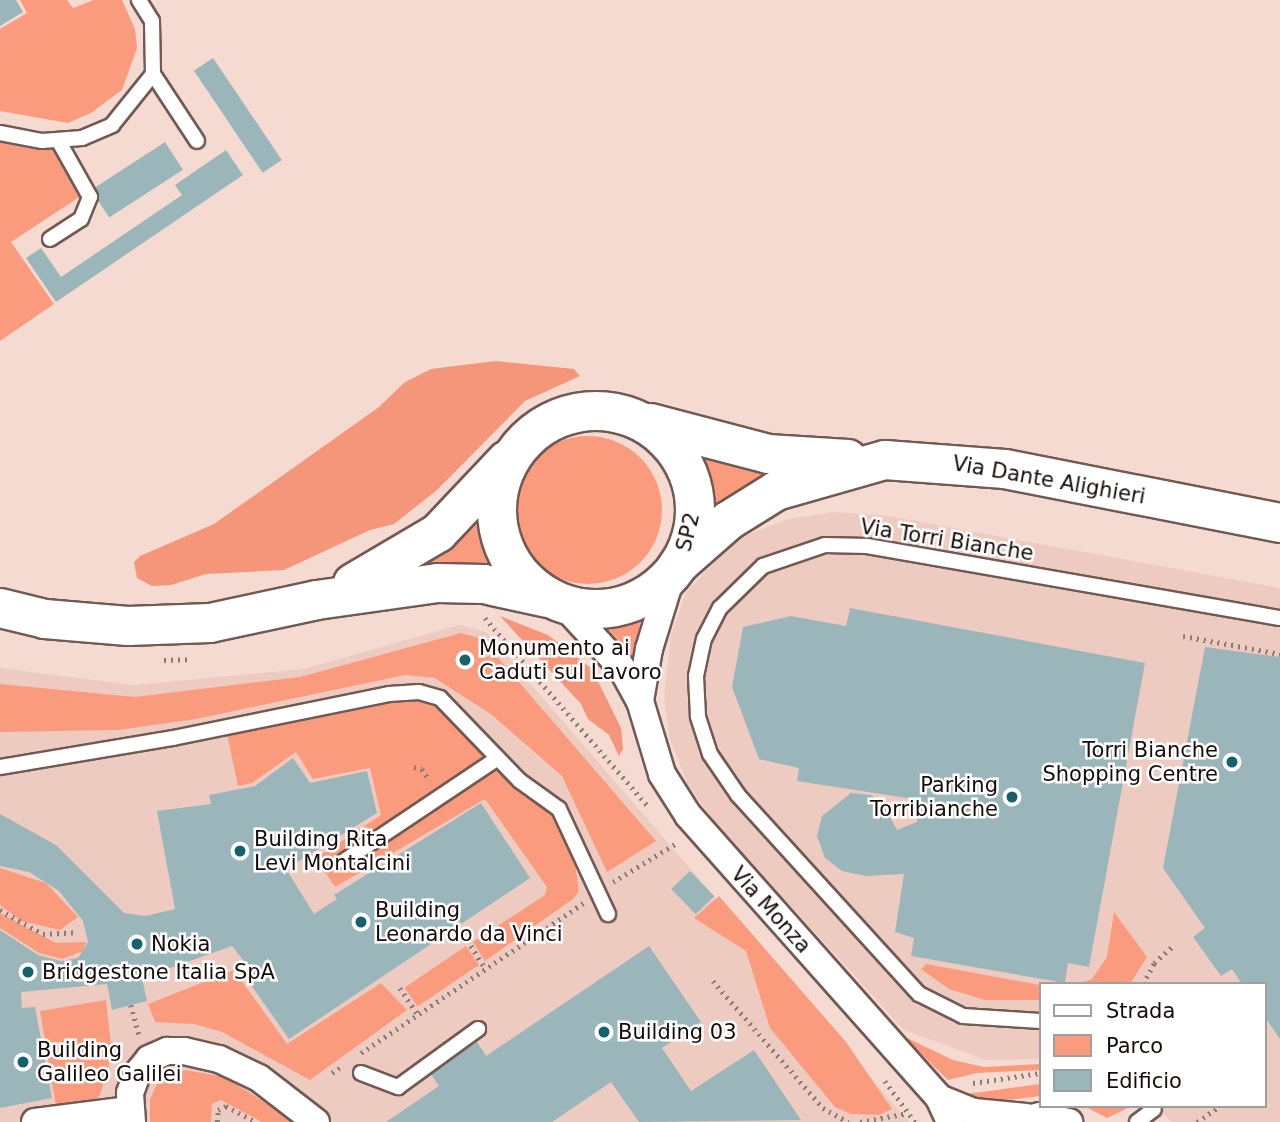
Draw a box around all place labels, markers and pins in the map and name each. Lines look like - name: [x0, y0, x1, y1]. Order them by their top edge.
- place label: Monumento ai Caduti sul Lavoro: [479, 635, 662, 685]
- marker: Monumento ai Caduti sul Lavoro: [457, 652, 473, 668]
- place label: Torri Bianche Shopping Centre: [1042, 737, 1218, 787]
- marker: Torri Bianche Shopping Centre: [1224, 754, 1240, 770]
- place label: Parking Torribianche: [870, 772, 998, 822]
- marker: Parking Torribianche: [1004, 789, 1020, 805]
- place label: Building Rita Levi Montalcini: [254, 826, 411, 876]
- marker: Building Rita Levi Montalcini: [232, 843, 248, 859]
- place label: Building Leonardo da Vinci: [375, 897, 563, 947]
- marker: Building Leonardo da Vinci: [353, 914, 369, 930]
- place label: Nokia: [151, 931, 210, 957]
- marker: Nokia: [129, 936, 145, 952]
- place label: Bridgestone Italia SpA: [42, 959, 275, 985]
- marker: Bridgestone Italia SpA: [20, 964, 36, 980]
- place label: Building 03: [618, 1019, 737, 1045]
- marker: Building 03: [596, 1024, 612, 1040]
- place label: Building Galileo Galilei: [37, 1037, 181, 1087]
- marker: Building Galileo Galilei: [15, 1054, 31, 1070]

